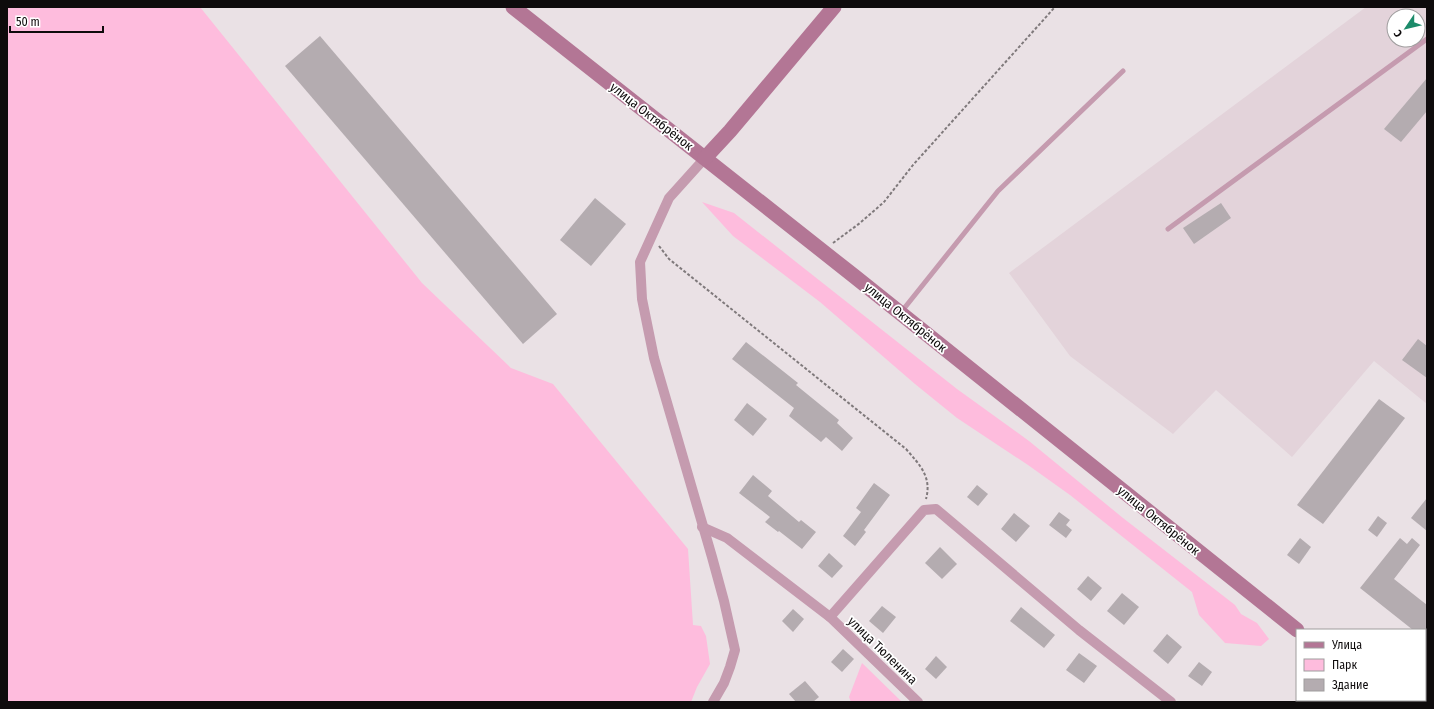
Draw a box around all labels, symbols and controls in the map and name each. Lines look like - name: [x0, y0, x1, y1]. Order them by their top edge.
- scale bar: [10, 8, 103, 34]
- north arrow: [1386, 8, 1426, 48]
- text: 50 m: [16, 15, 40, 29]
- text: С: [1391, 27, 1405, 40]
- street label: улица Октябрёнок: [607, 79, 696, 153]
- street label: улица Октябрёнок: [862, 280, 950, 355]
- street label: улица Октябрёнок: [1115, 483, 1203, 558]
- street label: улица Тюленина: [845, 613, 920, 687]
- legend: [1296, 629, 1426, 701]
- text: Улица: [1331, 638, 1362, 652]
- text: Парк: [1332, 658, 1358, 672]
- text: Здание: [1332, 678, 1368, 692]

